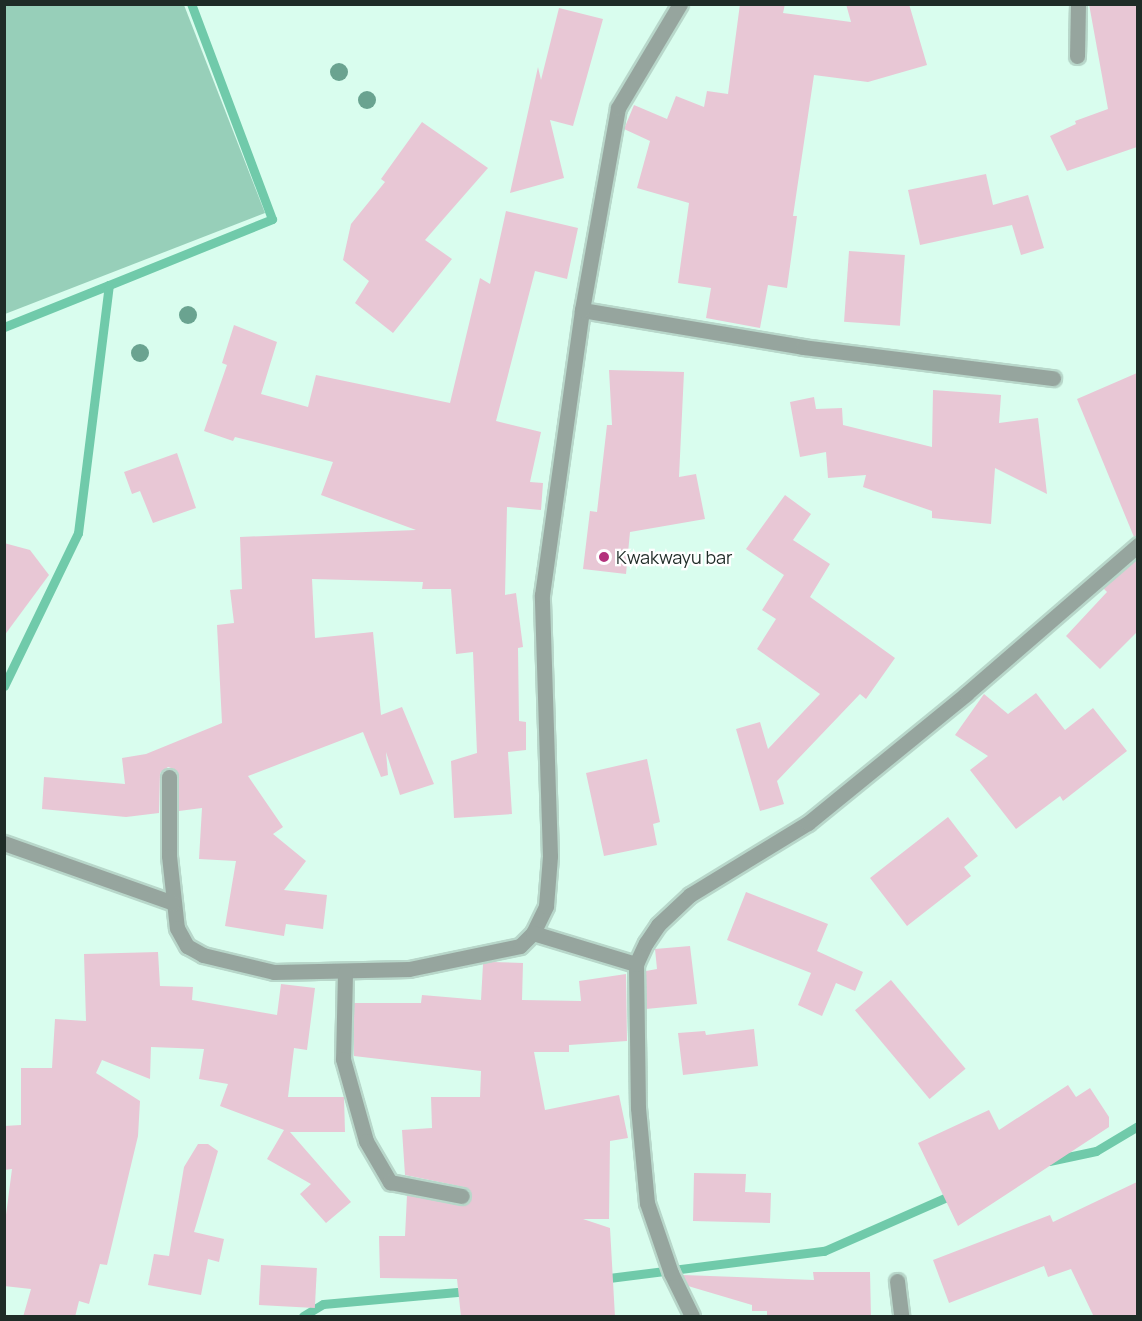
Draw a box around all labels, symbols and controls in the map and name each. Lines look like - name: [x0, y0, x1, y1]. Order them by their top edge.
- place label: Kwakwayu bar: [616, 546, 733, 568]
- marker: Kwakwayu bar: [597, 550, 611, 564]

